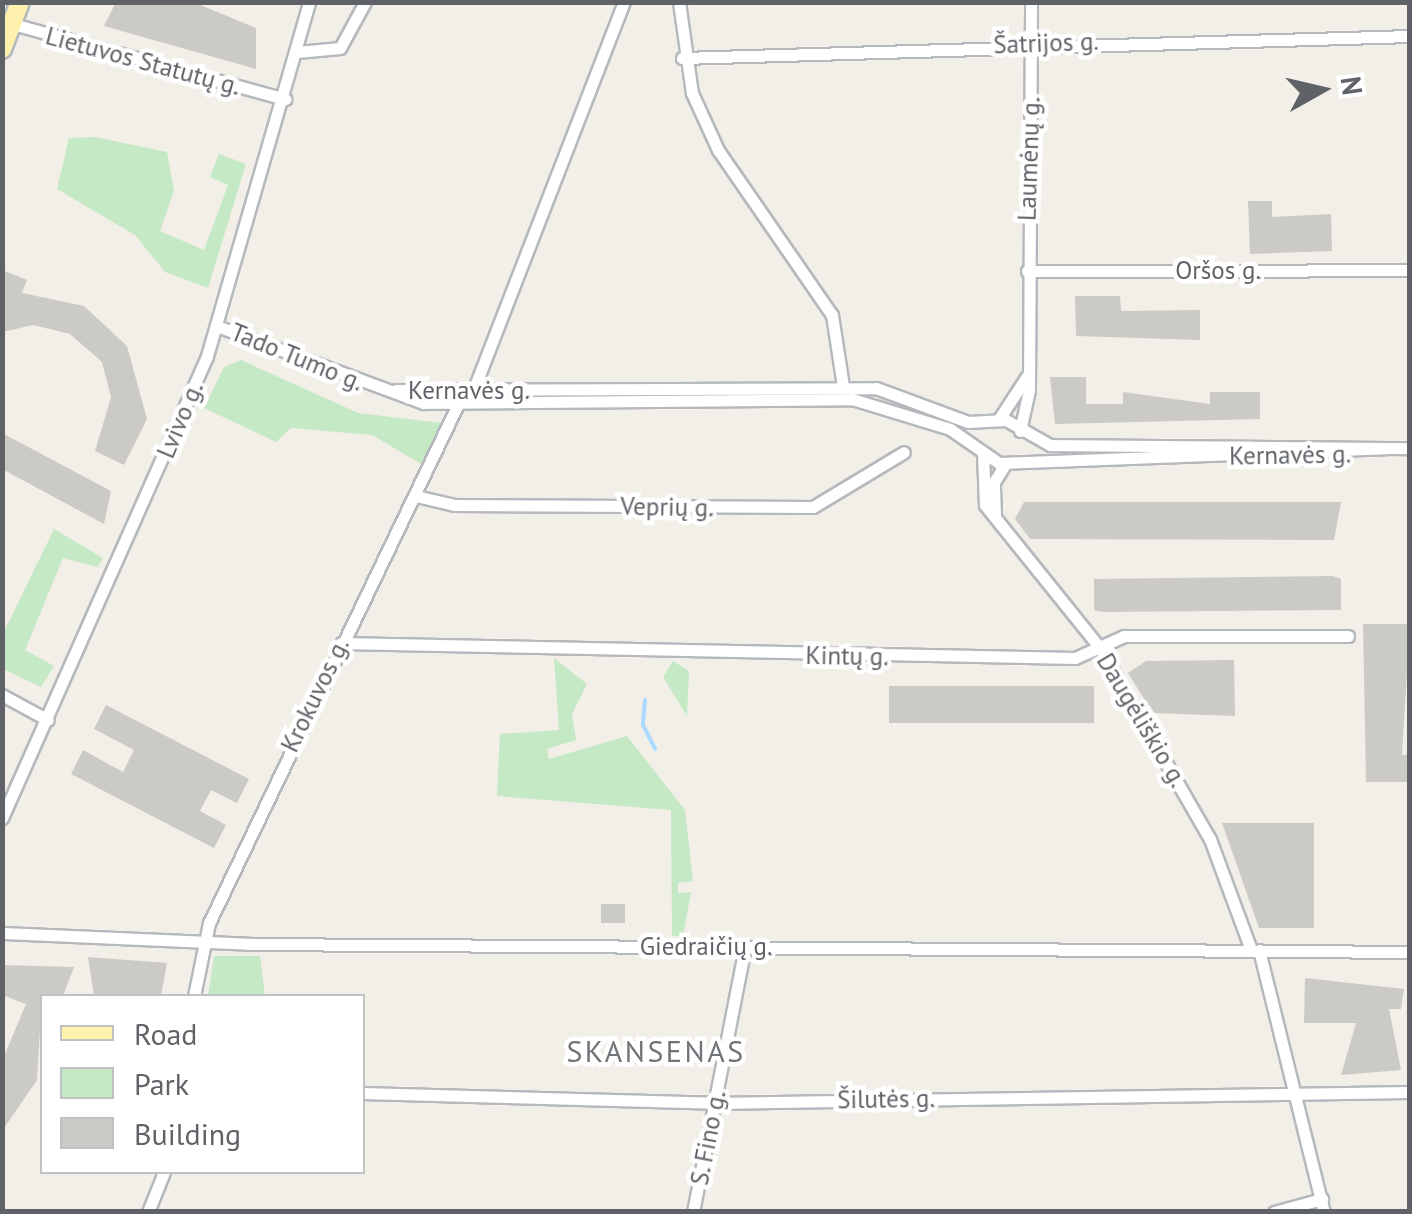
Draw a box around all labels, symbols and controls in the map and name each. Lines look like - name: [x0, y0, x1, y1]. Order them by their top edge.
- street label: Lietuvos Statutų g.: [42, 21, 244, 101]
- street label: Šatrijos g.: [993, 26, 1099, 60]
- north arrow: [1272, 40, 1372, 140]
- text: N: [1333, 74, 1372, 97]
- street label: Laumėnų g.: [1012, 97, 1046, 221]
- street label: Oršos g.: [1175, 255, 1261, 285]
- street label: Tado Tumo g.: [226, 317, 368, 397]
- street label: Kernavės g.: [408, 375, 530, 405]
- street label: Lvivo g.: [151, 377, 209, 463]
- street label: Kernavės g.: [1229, 439, 1351, 471]
- street label: Veprių g.: [620, 491, 714, 523]
- street label: Krokuvos g.: [275, 633, 355, 757]
- street label: Kintų g.: [805, 640, 889, 672]
- street label: Daugėliškio g.: [1090, 648, 1194, 792]
- street label: Giedraičių g.: [640, 931, 772, 961]
- legend: [40, 994, 365, 1174]
- text: Road: [134, 1014, 198, 1053]
- district label: SKANSENAS: [566, 1033, 746, 1069]
- text: Park: [134, 1064, 189, 1103]
- street label: Šilutės g.: [837, 1083, 935, 1115]
- street label: S. Fino g.: [684, 1087, 732, 1189]
- text: Building: [134, 1114, 241, 1153]

